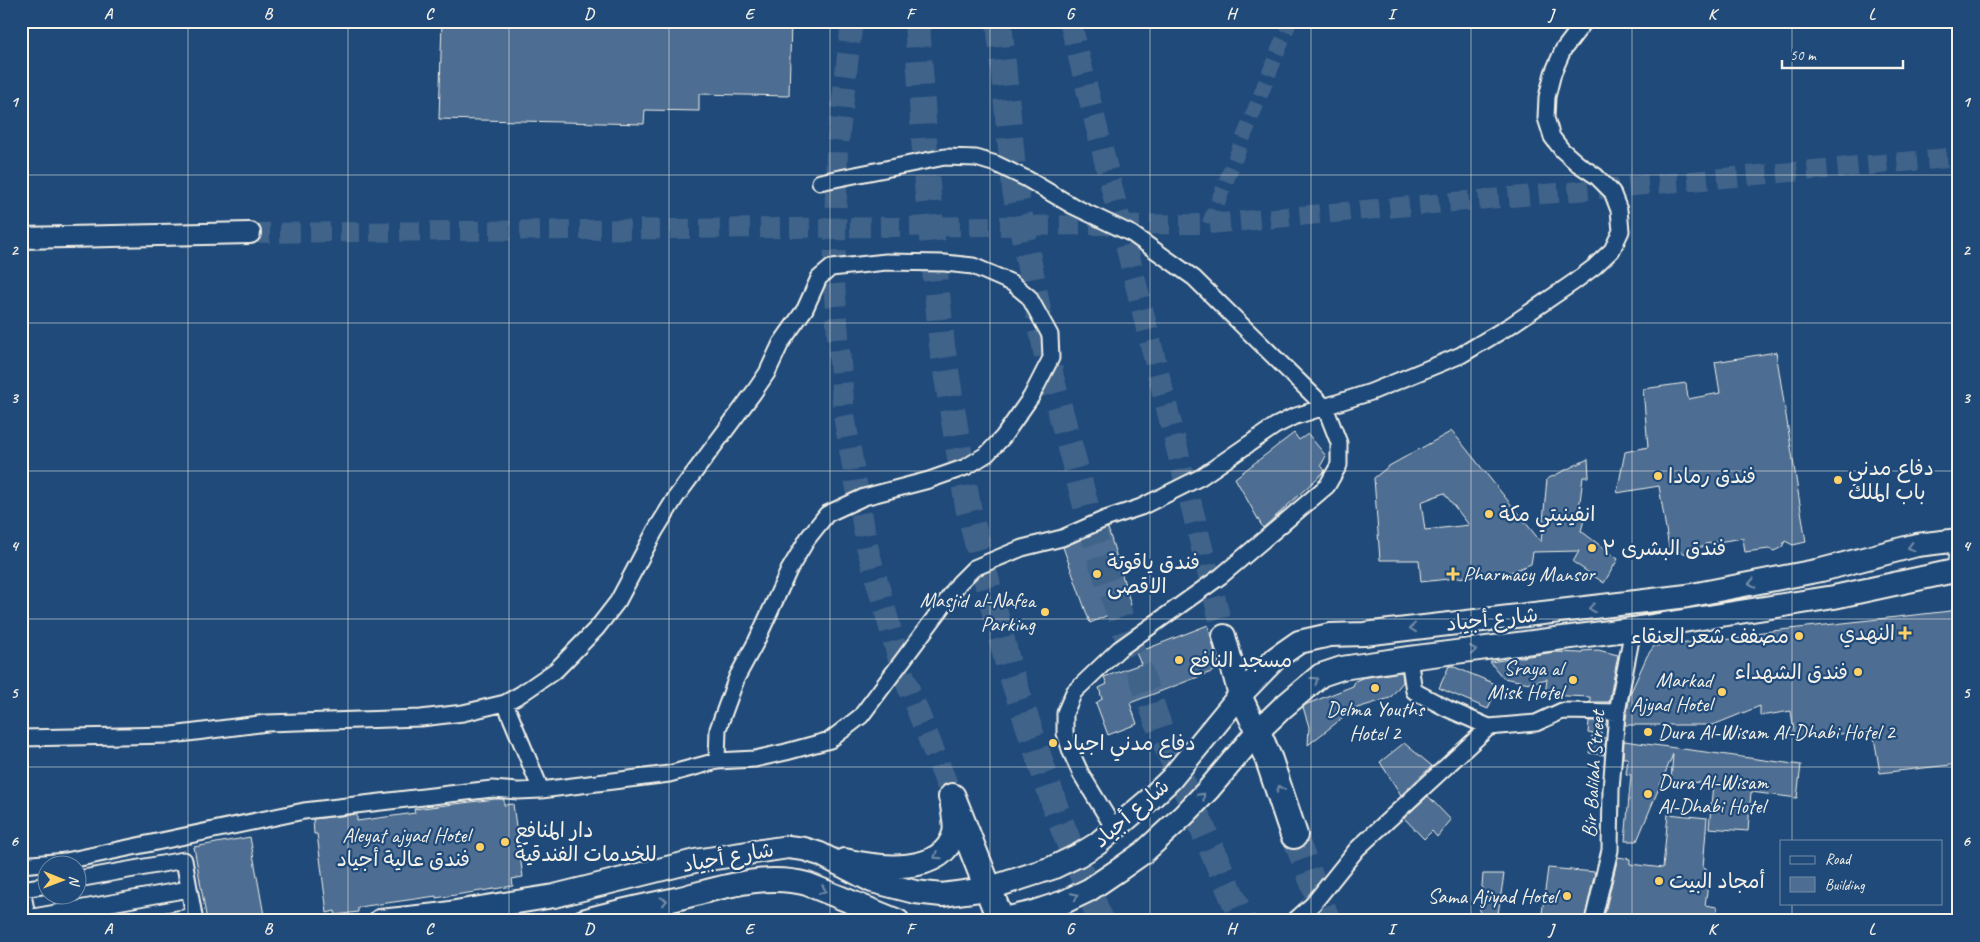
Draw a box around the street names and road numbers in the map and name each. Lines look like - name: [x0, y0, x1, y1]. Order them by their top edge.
- street label: شارع أجياد: [1445, 601, 1539, 639]
- street label: Bir Balilah Street: [1576, 708, 1611, 838]
- street label: شارع أجياد: [1088, 773, 1176, 855]
- street label: شارع أجياد: [680, 836, 776, 880]

